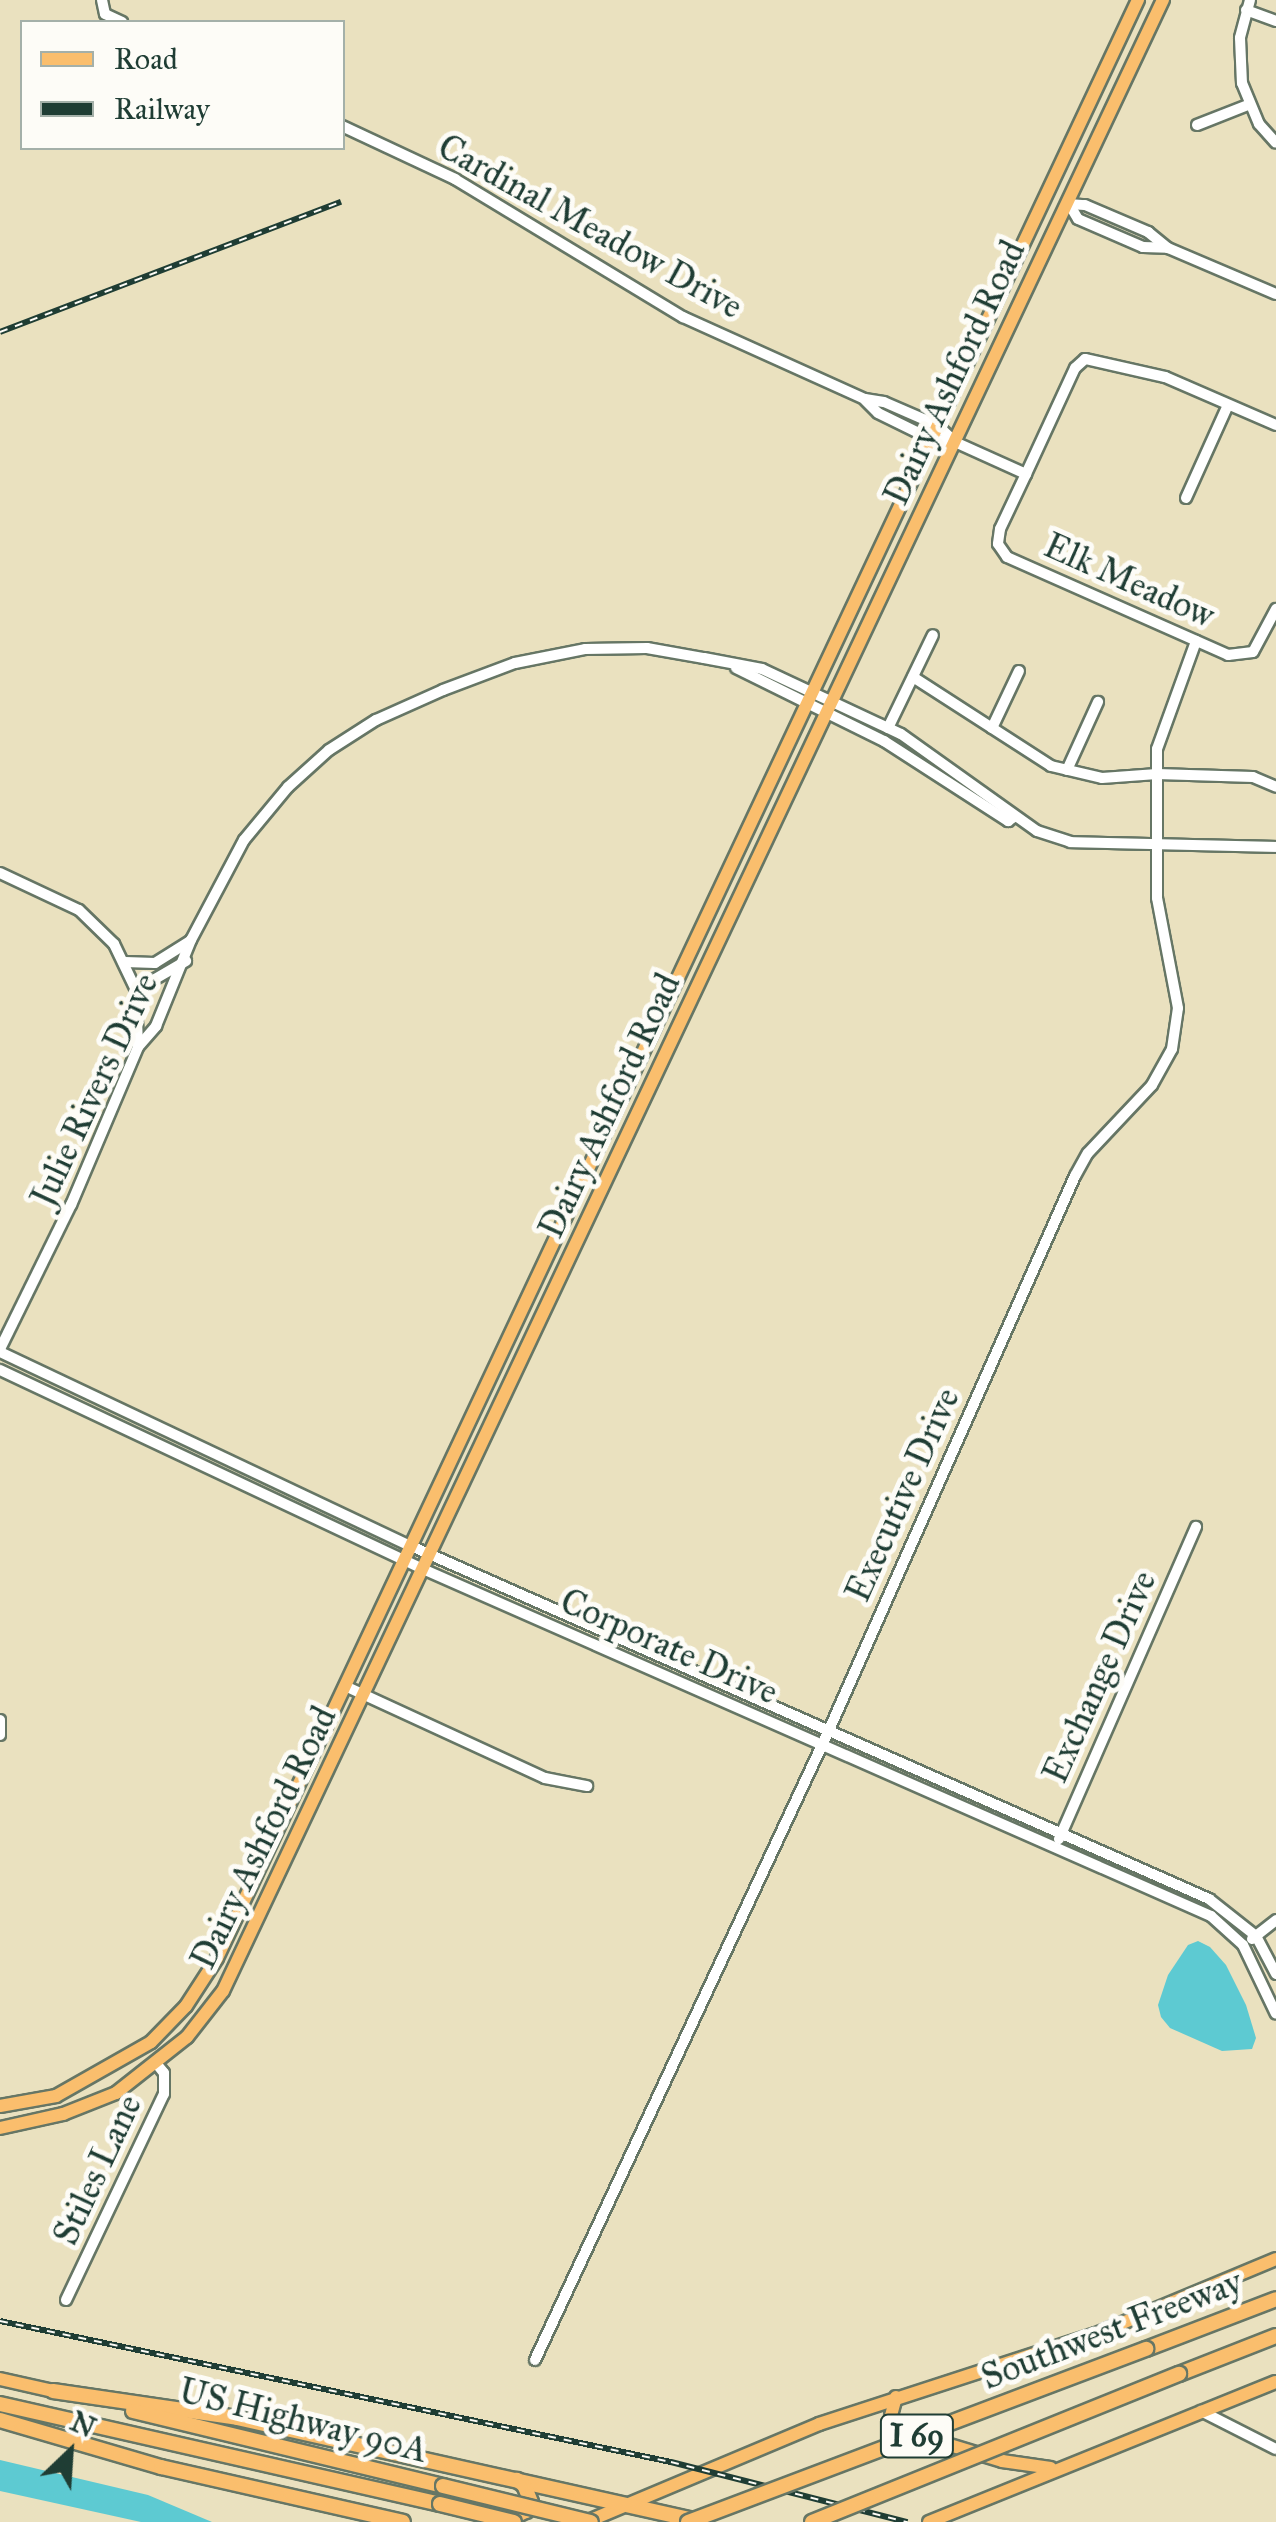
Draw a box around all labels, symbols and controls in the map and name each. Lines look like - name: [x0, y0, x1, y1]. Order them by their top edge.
- legend: [20, 20, 345, 150]
- text: Road: [114, 41, 178, 77]
- text: Railway: [114, 91, 210, 127]
- street label: Cardinal Meadow Drive: [431, 126, 749, 328]
- street label: Dairy Ashford Road: [875, 234, 1035, 512]
- street label: Elk Meadow: [1037, 525, 1221, 637]
- street label: Julie Rivers Drive: [23, 967, 167, 1213]
- street label: Dairy Ashford Road: [530, 967, 690, 1245]
- street label: Executive Drive: [837, 1382, 969, 1608]
- street label: Exchange Drive: [1035, 1564, 1165, 1790]
- street label: Corporate Drive: [554, 1580, 784, 1714]
- street label: Dairy Ashford Road: [182, 1700, 346, 1976]
- street label: Stiles Lane: [45, 2088, 151, 2252]
- street label: Southwest Freeway: [976, 2261, 1248, 2399]
- street label: US Highway 90A: [175, 2370, 431, 2472]
- north arrow: [20, 2402, 120, 2502]
- text: N: [65, 2403, 101, 2445]
- road number: I 69: [880, 2409, 954, 2463]

